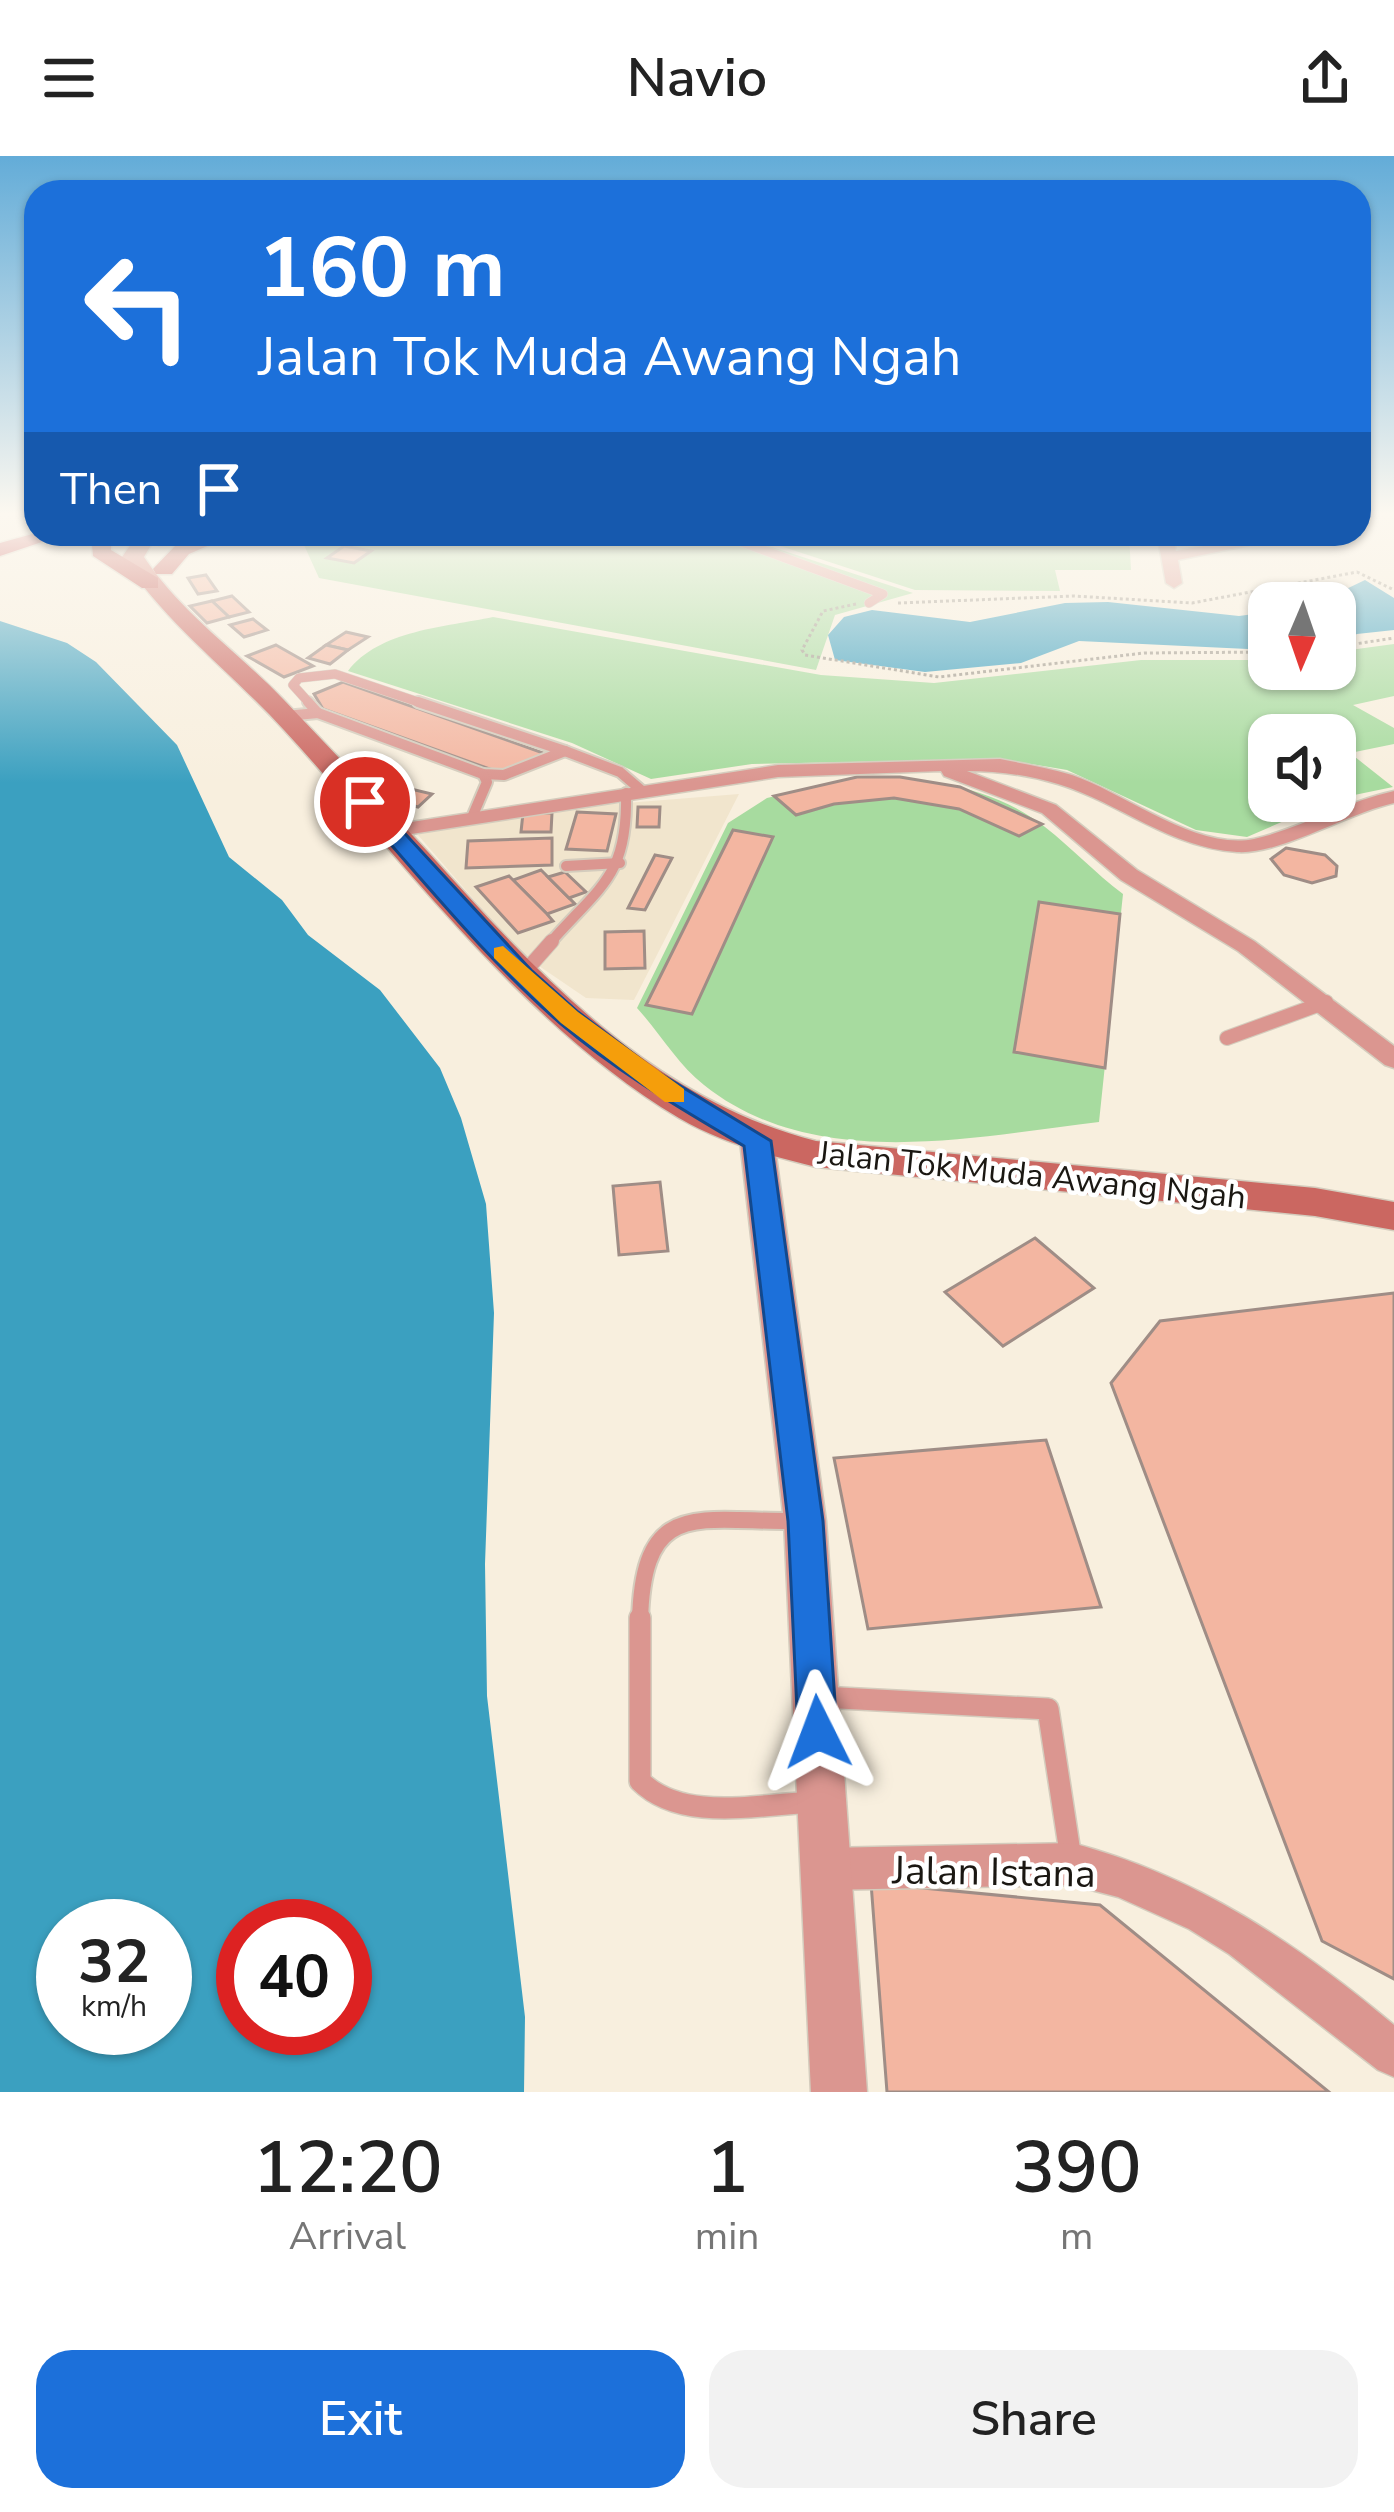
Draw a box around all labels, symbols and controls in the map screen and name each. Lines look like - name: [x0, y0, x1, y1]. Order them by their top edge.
- text: Navio: [627, 41, 767, 115]
- icon: menu: [36, 45, 102, 111]
- icon: share: [1292, 45, 1358, 111]
- text: 160 m: [258, 211, 506, 326]
- icon: left: [60, 228, 216, 384]
- text: Jalan Tok Muda Awang Ngah: [258, 320, 962, 394]
- icon: arrive: [186, 456, 252, 522]
- text: Then: [60, 459, 162, 520]
- north arrow: [1248, 582, 1356, 690]
- map controls: [1248, 582, 1356, 822]
- button: sound: [1248, 714, 1356, 822]
- pin: [314, 751, 416, 853]
- icon: arrive: [332, 769, 398, 835]
- street label: Jalan Tok Muda Awang Ngah: [815, 1131, 1248, 1220]
- position arrow: [755, 1669, 881, 1795]
- street label: Jalan Istana: [891, 1844, 1096, 1901]
- speed limit sign: 40: [216, 1899, 372, 2055]
- text: 32: [78, 1921, 150, 2003]
- text: km/h: [81, 1986, 147, 2027]
- text: 12:20: [252, 2119, 442, 2217]
- text: 1: [706, 2119, 749, 2217]
- text: 390: [1012, 2119, 1141, 2217]
- text: Arrival: [289, 2210, 406, 2263]
- text: min: [695, 2210, 759, 2263]
- text: m: [1060, 2210, 1093, 2263]
- button: Exit: [36, 2350, 685, 2488]
- button: Share: [709, 2350, 1358, 2488]

